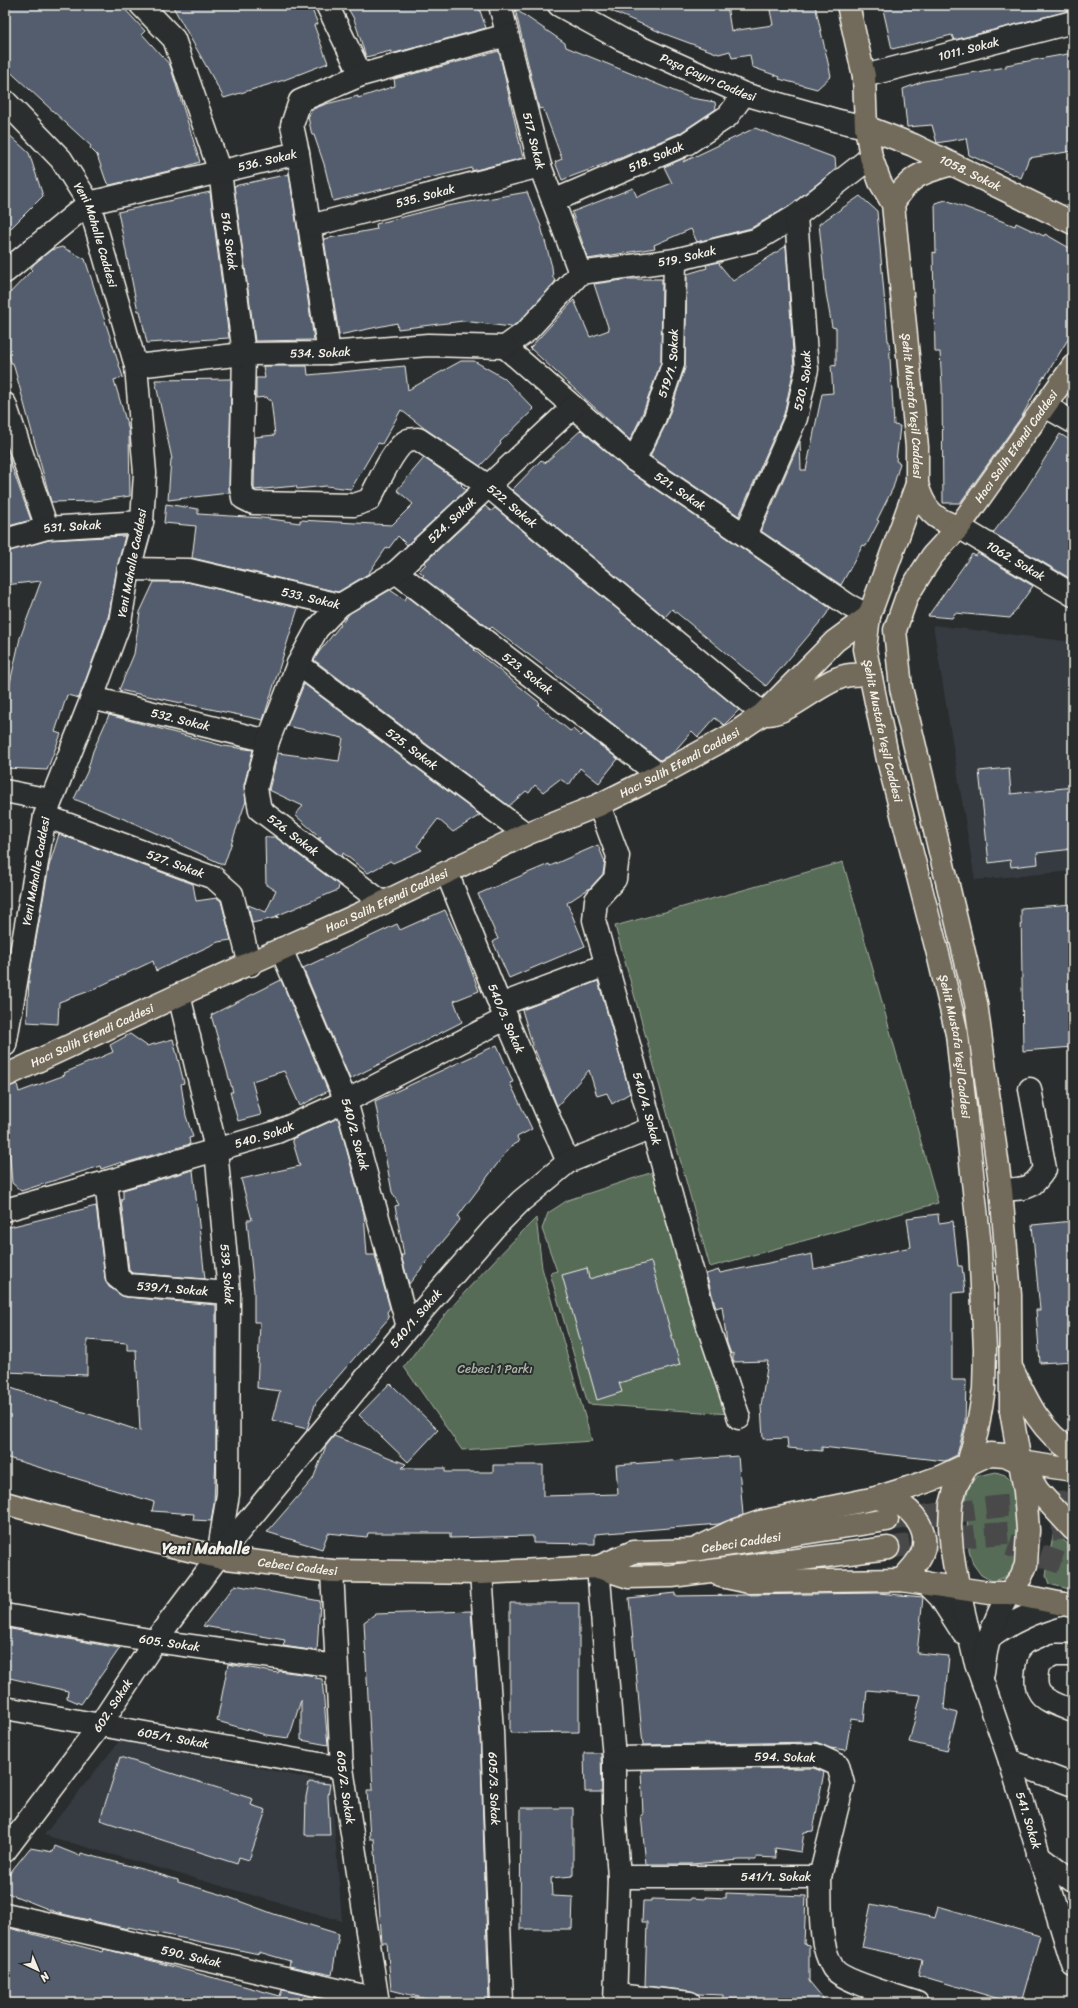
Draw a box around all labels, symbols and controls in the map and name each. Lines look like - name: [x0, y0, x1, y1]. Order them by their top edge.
- street label: 1011. Sokak: [936, 30, 1002, 67]
- street label: Paşa Çayırı Caddesi: [656, 47, 759, 108]
- street label: 517. Sokak: [516, 110, 552, 174]
- street label: 518. Sokak: [625, 135, 688, 179]
- street label: 536. Sokak: [236, 143, 300, 178]
- street label: 1058. Sokak: [936, 148, 1006, 198]
- street label: Yeni Mahalle Caddesi: [67, 178, 124, 291]
- street label: 535. Sokak: [393, 178, 458, 214]
- street label: 516. Sokak: [214, 211, 244, 272]
- street label: 519. Sokak: [656, 239, 719, 273]
- street label: 519/1. Sokak: [651, 328, 685, 401]
- street label: Şehit Mustafa Yeşil Caddesi: [895, 332, 928, 479]
- street label: 534. Sokak: [290, 340, 352, 364]
- street label: 520. Sokak: [787, 349, 818, 413]
- street label: Hacı Salih Efendi Caddesi: [968, 385, 1064, 508]
- street label: 521. Sokak: [650, 466, 711, 517]
- street label: 522. Sokak: [482, 478, 543, 534]
- street label: 524. Sokak: [422, 491, 482, 549]
- street label: Yeni Mahalle Caddesi: [111, 506, 153, 619]
- street label: 531. Sokak: [40, 514, 103, 540]
- street label: 1062. Sokak: [982, 535, 1050, 587]
- street label: 533. Sokak: [279, 581, 343, 616]
- street label: 523. Sokak: [497, 646, 558, 701]
- street label: Şehit Mustafa Yeşil Caddesi: [856, 657, 910, 805]
- street label: 532. Sokak: [149, 702, 213, 738]
- street label: Hacı Salih Efendi Caddesi: [615, 721, 745, 804]
- street label: 525. Sokak: [381, 722, 443, 776]
- street label: 526. Sokak: [262, 808, 324, 862]
- street label: Yeni Mahalle Caddesi: [16, 814, 57, 927]
- street label: 527. Sokak: [143, 843, 208, 885]
- street label: Hacı Salih Efendi Caddesi: [321, 862, 453, 939]
- street label: Şehit Mustafa Yeşil Caddesi: [932, 972, 977, 1120]
- street label: 540/3. Sokak: [481, 980, 531, 1058]
- street label: Hacı Salih Efendi Caddesi: [26, 997, 158, 1074]
- street label: 540/4. Sokak: [626, 1070, 668, 1148]
- street label: 540/2. Sokak: [335, 1096, 376, 1174]
- street label: 540. Sokak: [232, 1114, 298, 1155]
- street label: 539. Sokak: [214, 1243, 240, 1305]
- street label: 539/1. Sokak: [136, 1275, 210, 1302]
- street label: 540/1. Sokak: [384, 1283, 448, 1353]
- park label: Cebeci 1 Parkı: [457, 1358, 533, 1380]
- street label: Cebeci Caddesi: [700, 1526, 783, 1560]
- district label: Yeni Mahalle: [162, 1534, 251, 1563]
- street label: Cebeci Caddesi: [257, 1551, 338, 1582]
- street label: 605. Sokak: [138, 1627, 202, 1658]
- street label: 602. Sokak: [87, 1674, 139, 1737]
- street label: 605/1. Sokak: [136, 1721, 211, 1755]
- street label: 594. Sokak: [754, 1745, 816, 1769]
- street label: 605/2. Sokak: [330, 1750, 362, 1826]
- street label: 605/3. Sokak: [482, 1751, 506, 1826]
- street label: 541. Sokak: [1009, 1789, 1048, 1853]
- street label: 541/1. Sokak: [741, 1866, 812, 1888]
- street label: 590. Sokak: [159, 1939, 224, 1974]
- north arrow: [18, 1950, 58, 1990]
- text: N: [35, 1967, 55, 1987]

